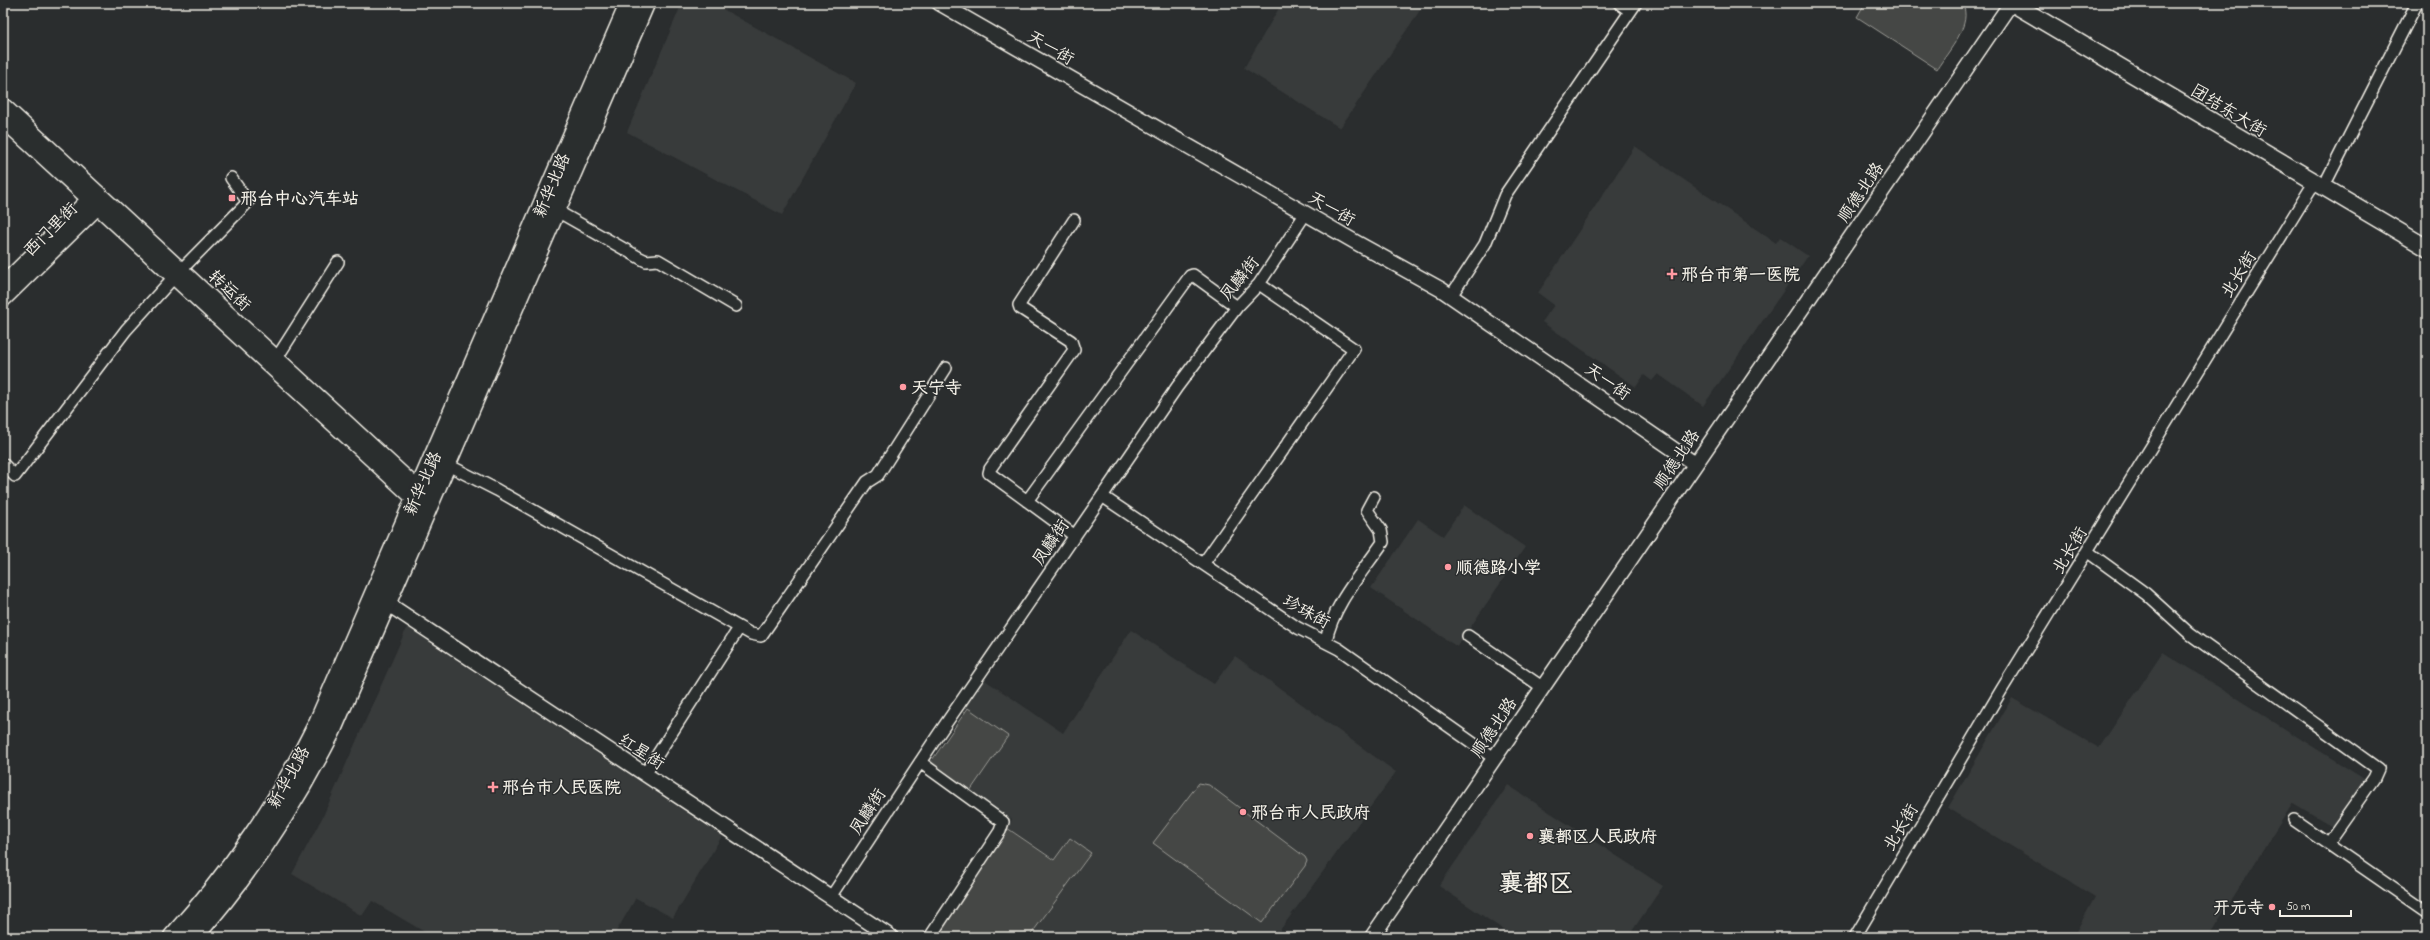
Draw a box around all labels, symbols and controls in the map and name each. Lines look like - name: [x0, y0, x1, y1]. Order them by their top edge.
- street label: 天一街: [1022, 25, 1079, 72]
- street label: 团结东大街: [2185, 79, 2271, 144]
- street label: 新华北路: [528, 149, 577, 222]
- street label: 顺德北路: [1832, 158, 1891, 228]
- street label: 天一街: [1303, 186, 1360, 233]
- place label: 邢台中心汽车站: [240, 187, 359, 212]
- marker: 邢台中心汽车站: [227, 193, 237, 203]
- street label: 西门里街: [18, 197, 84, 263]
- street label: 北长街: [2215, 247, 2263, 303]
- street label: 凤麟街: [1214, 251, 1266, 307]
- place label: 邢台市第一医院: [1681, 263, 1800, 288]
- street label: 转运街: [202, 265, 256, 318]
- marker: 邢台市第一医院: [1666, 268, 1678, 280]
- street label: 天一街: [1579, 357, 1635, 407]
- place label: 天宁寺: [911, 376, 962, 401]
- marker: 天宁寺: [898, 382, 908, 392]
- street label: 顺德北路: [1648, 425, 1707, 495]
- street label: 新华北路: [398, 447, 449, 520]
- street label: 凤麟街: [1027, 515, 1076, 571]
- street label: 北长街: [2046, 522, 2094, 579]
- place label: 顺德路小学: [1456, 556, 1541, 581]
- marker: 顺德路小学: [1443, 562, 1453, 572]
- street label: 珍珠街: [1278, 589, 1335, 636]
- street label: 顺德北路: [1465, 693, 1524, 763]
- street label: 红星街: [613, 728, 669, 777]
- street label: 新华北路: [262, 742, 317, 814]
- place label: 邢台市人民医院: [502, 776, 621, 801]
- marker: 邢台市人民医院: [487, 781, 499, 793]
- street label: 凤麟街: [844, 784, 893, 840]
- street label: 北长街: [1877, 799, 1925, 856]
- place label: 邢台市人民政府: [1251, 801, 1370, 826]
- marker: 邢台市人民政府: [1238, 807, 1248, 817]
- place label: 襄都区人民政府: [1538, 825, 1657, 850]
- marker: 襄都区人民政府: [1525, 831, 1535, 841]
- district label: 襄都区: [1498, 867, 1574, 903]
- scale bar: [2280, 892, 2351, 918]
- place label: 开元寺: [2213, 896, 2264, 921]
- text: 50 m: [2286, 898, 2310, 916]
- marker: 开元寺: [2267, 902, 2277, 912]

